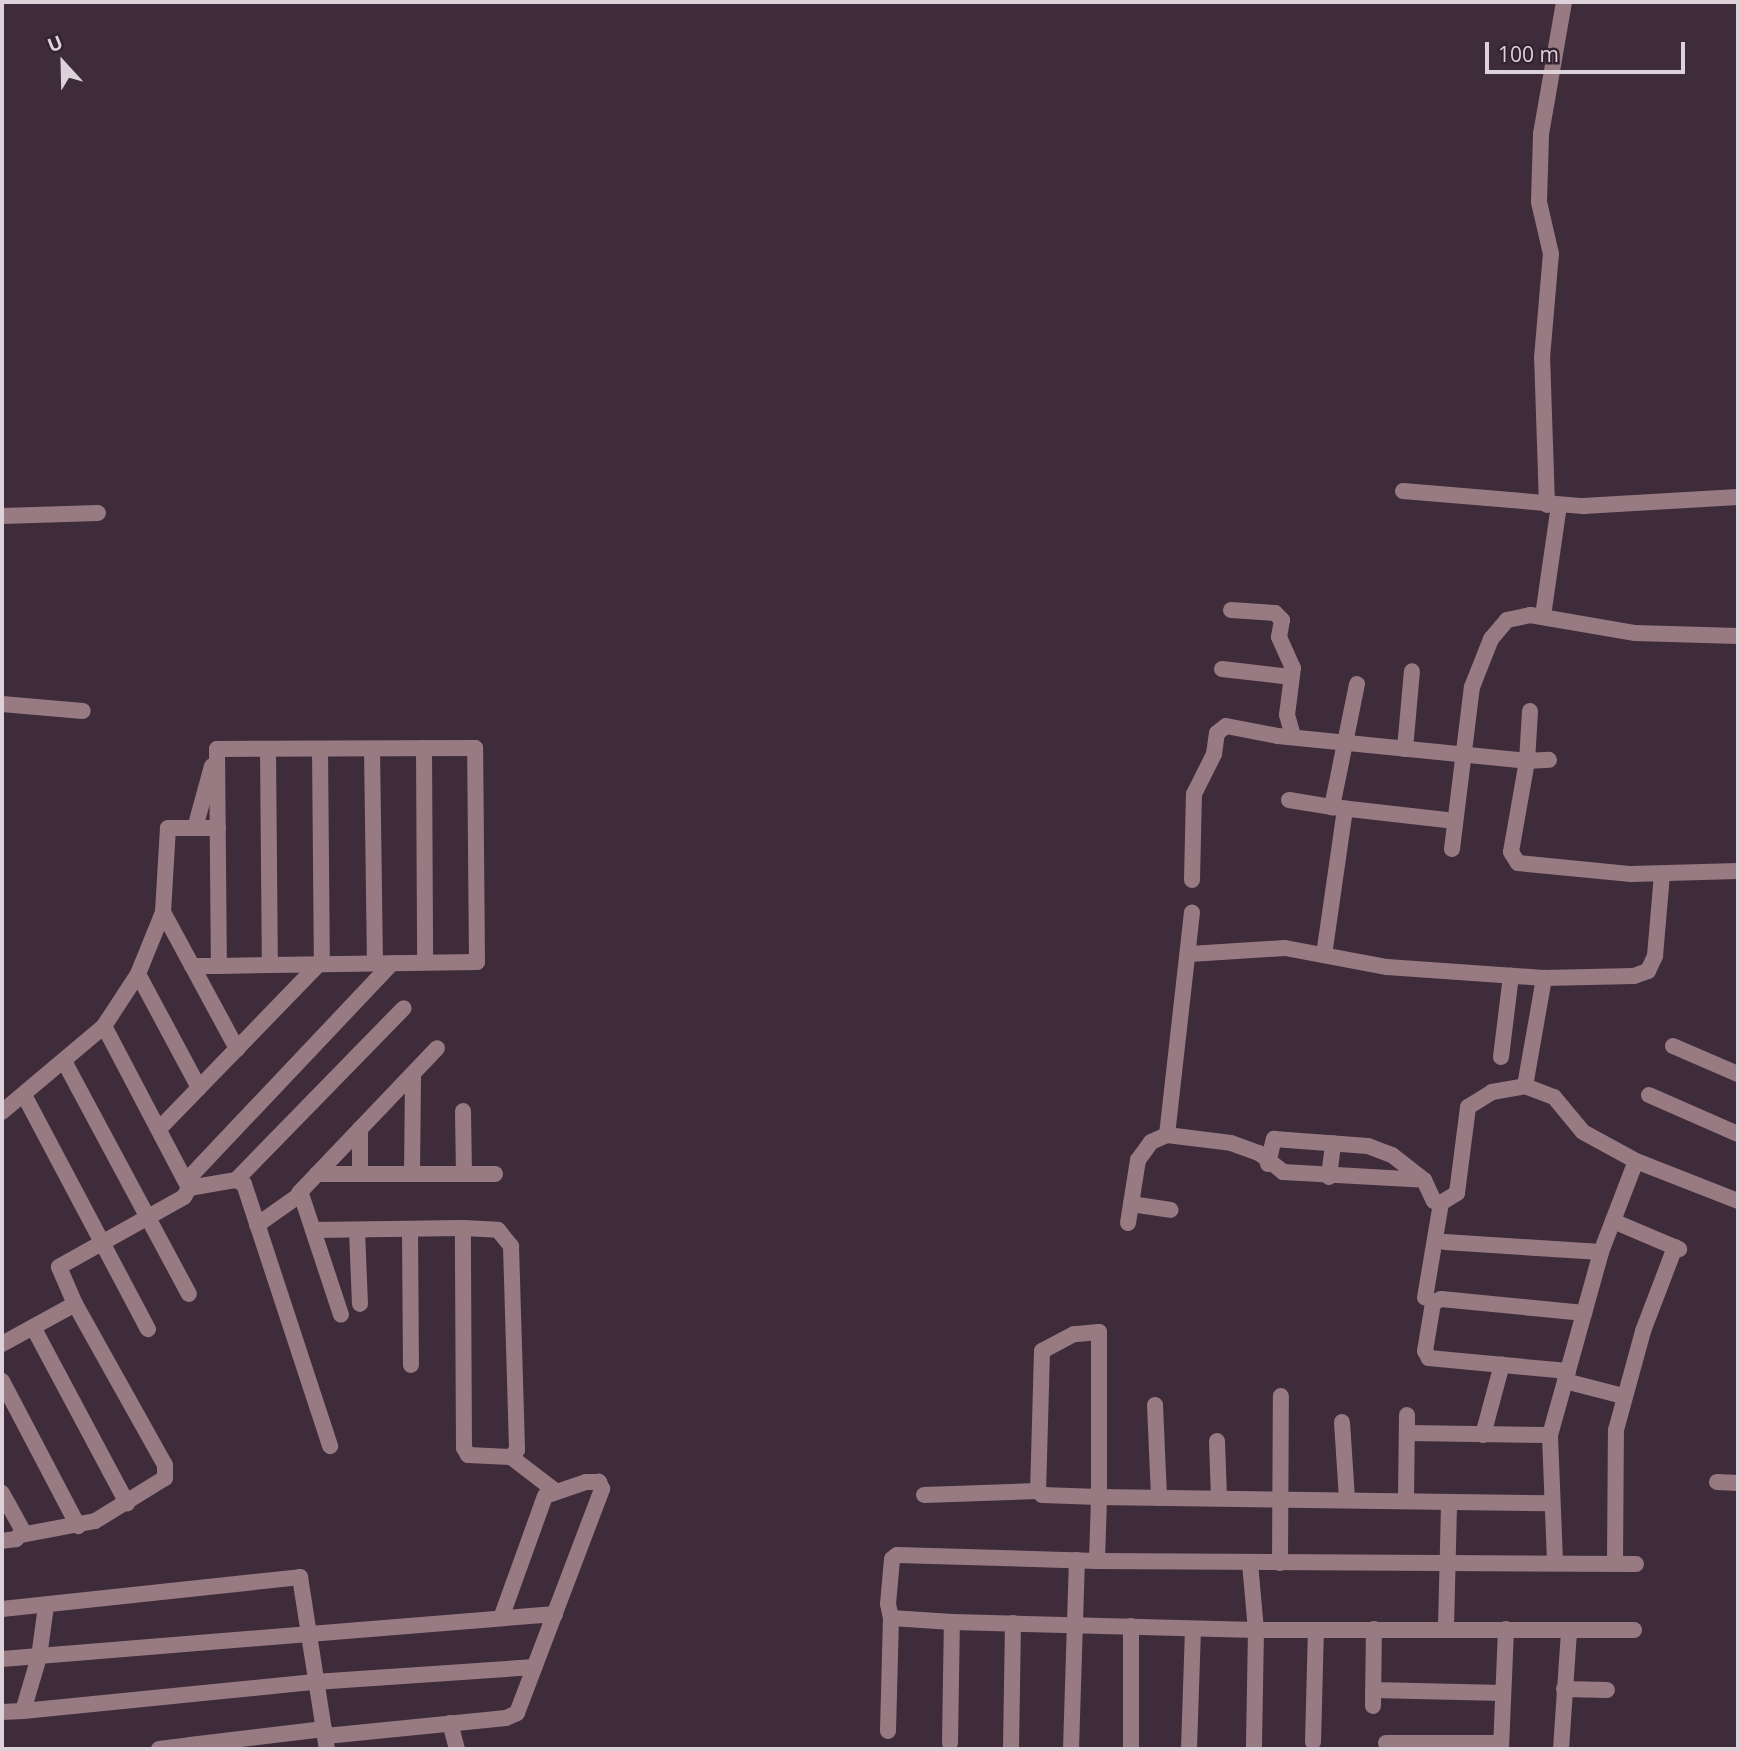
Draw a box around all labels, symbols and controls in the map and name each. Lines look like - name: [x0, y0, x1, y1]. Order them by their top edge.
- north arrow: [28, 28, 98, 98]
- scale bar: [1488, 28, 1688, 72]
- text: U: [44, 29, 67, 58]
- text: 100 m: [1498, 40, 1559, 68]

